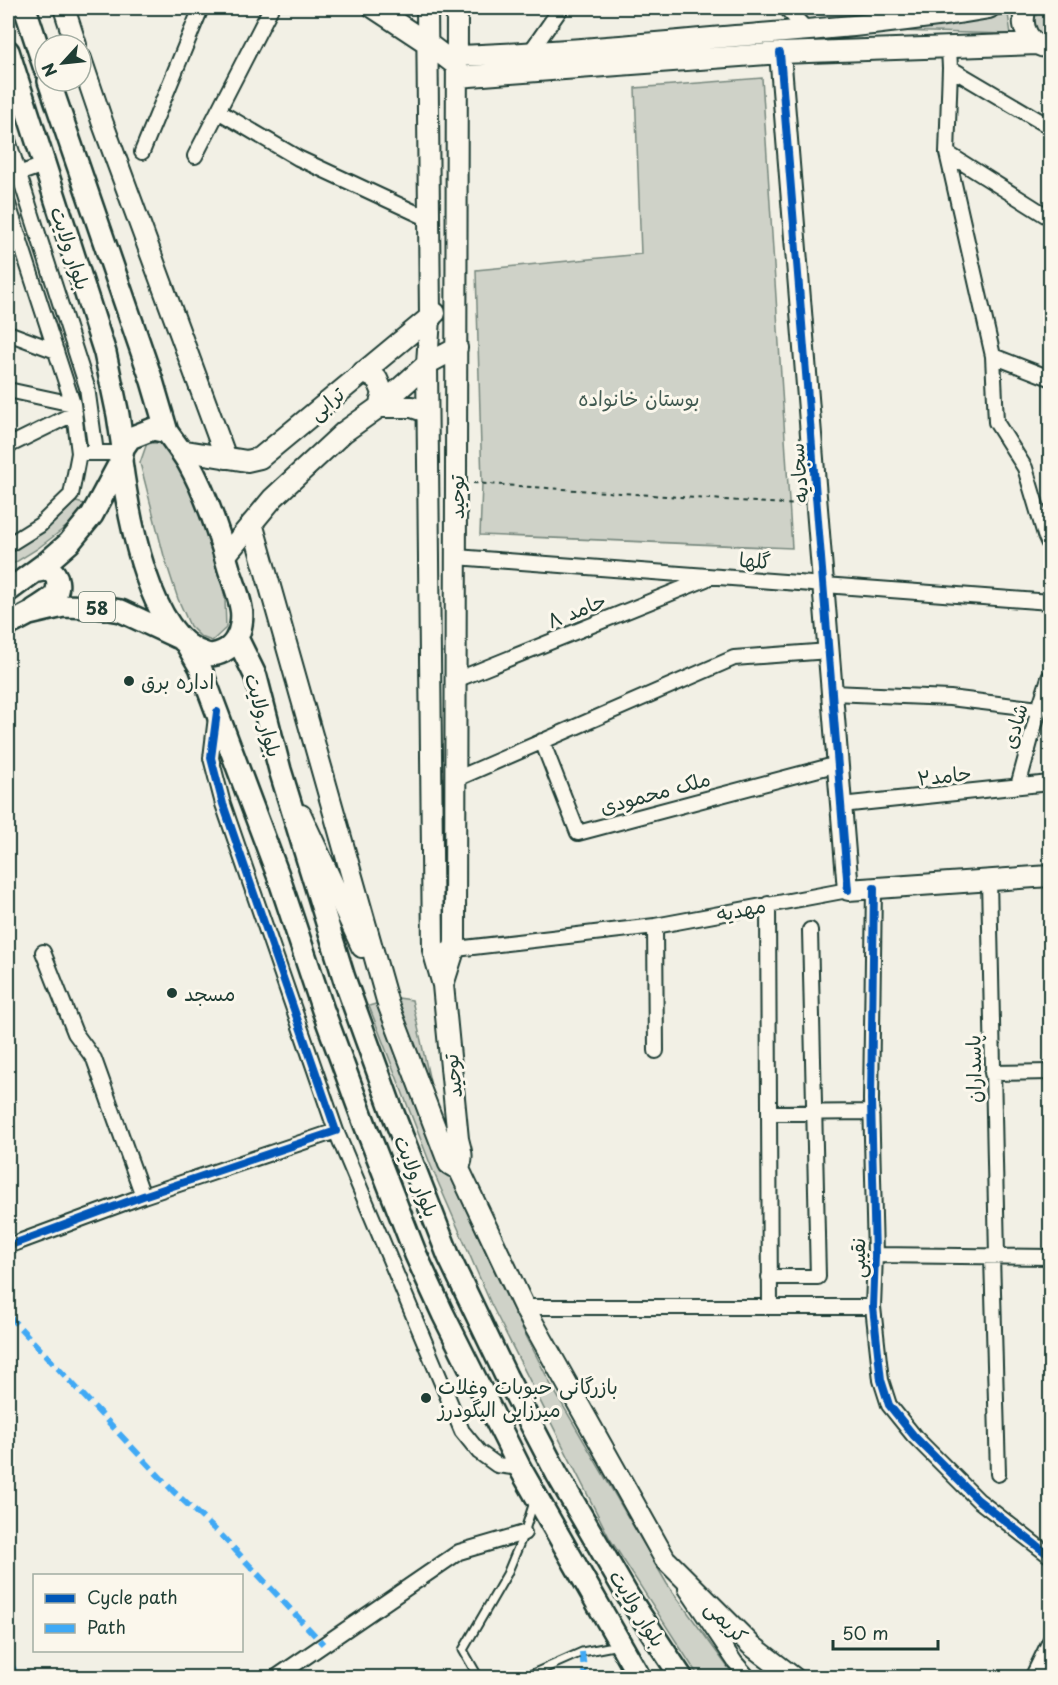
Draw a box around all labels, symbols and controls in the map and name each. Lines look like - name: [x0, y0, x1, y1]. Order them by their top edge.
- north arrow: [33, 33, 93, 93]
- text: N: [35, 59, 62, 81]
- street label: بلوار ولایت: [43, 202, 99, 294]
- street label: ترابی: [302, 379, 351, 427]
- park label: بوستان خانواده: [578, 383, 700, 413]
- street label: سجادیه: [780, 442, 816, 504]
- street label: توحید: [441, 475, 471, 519]
- street label: گلها: [738, 544, 772, 576]
- street label: حامد ۸: [542, 585, 610, 635]
- road number: 58: [79, 592, 115, 622]
- place label: اداره برق: [141, 666, 214, 696]
- street label: بلوار ولایت: [238, 669, 290, 761]
- marker: اداره برق: [122, 674, 136, 688]
- street label: شادی: [993, 700, 1035, 752]
- street label: حامد۲: [916, 757, 972, 793]
- street label: ملک محمودی: [596, 763, 714, 821]
- street label: مهدیه: [714, 890, 768, 928]
- place label: مسجد: [184, 978, 235, 1008]
- marker: مسجد: [165, 986, 179, 1000]
- street label: پاسداران: [957, 1035, 989, 1103]
- street label: توحید: [435, 1052, 469, 1100]
- street label: بلوار ولایت: [387, 1130, 447, 1222]
- street label: نقیبی: [842, 1238, 872, 1278]
- place label: بازرگانی حبوبات وغلات میرزایی الیگودرز: [436, 1371, 618, 1424]
- marker: بازرگانی حبوبات وغلات میرزایی الیگودرز: [419, 1391, 433, 1405]
- street label: بلوار ولایت: [602, 1563, 674, 1653]
- legend: [33, 1574, 243, 1652]
- text: Cycle path: [87, 1583, 178, 1610]
- street label: کریمی: [699, 1593, 755, 1649]
- text: Path: [87, 1613, 126, 1640]
- scale bar: [833, 1613, 938, 1651]
- text: 50 m: [842, 1619, 889, 1646]

